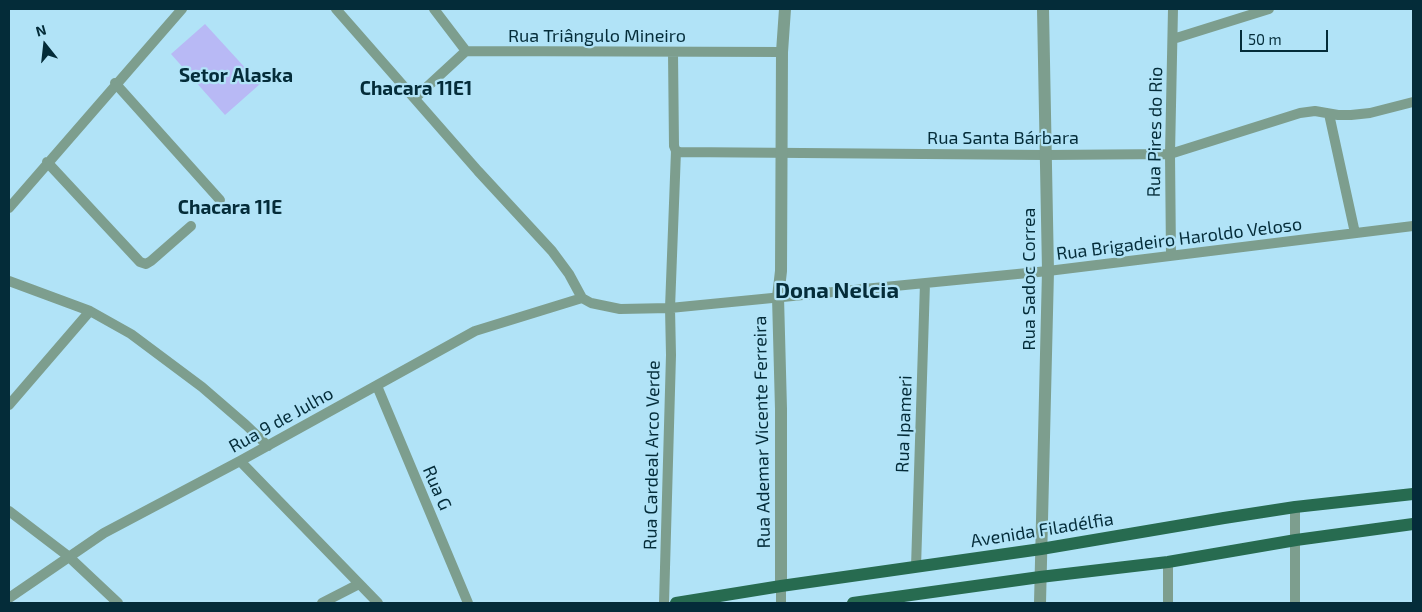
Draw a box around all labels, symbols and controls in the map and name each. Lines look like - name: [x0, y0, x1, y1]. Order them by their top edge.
- north arrow: [20, 20, 70, 70]
- scale bar: [1242, 20, 1330, 52]
- text: N: [34, 21, 48, 40]
- street label: Rua Triângulo Mineiro: [508, 25, 686, 47]
- text: 50 m: [1248, 30, 1282, 48]
- district label: Setor Alaska: [179, 65, 293, 87]
- street label: Rua Pires do Rio: [1143, 67, 1167, 197]
- district label: Chacara 11E1: [360, 78, 472, 100]
- street label: Rua Santa Bárbara: [927, 127, 1079, 149]
- district label: Chacara 11E: [178, 197, 282, 219]
- street label: Rua Sadoc Correa: [1018, 208, 1040, 350]
- street label: Rua Brigadeiro Haroldo Veloso: [1055, 213, 1303, 265]
- district label: Dona Nelcia: [775, 278, 899, 304]
- street label: Rua Ademar Vicente Ferreira: [749, 316, 775, 548]
- street label: Rua Cardeal Arco Verde: [640, 360, 664, 550]
- street label: Rua Ipameri: [892, 375, 916, 473]
- street label: Rua 9 de Julho: [225, 382, 337, 458]
- street label: Rua G: [418, 462, 456, 514]
- street label: Avenida Filadélfia: [969, 508, 1115, 552]

